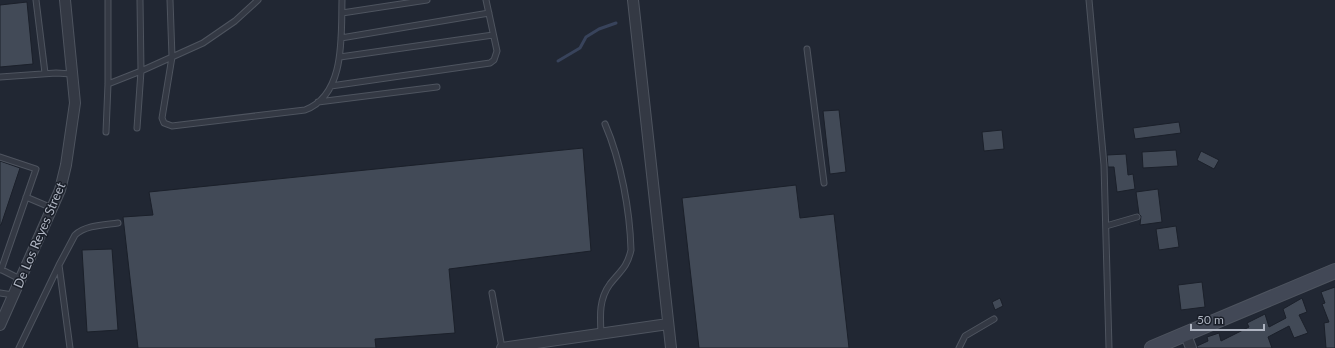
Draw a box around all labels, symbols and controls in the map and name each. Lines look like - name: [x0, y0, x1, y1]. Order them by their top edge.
- street label: De Los Reyes Street: [9, 179, 69, 290]
- scale bar: [1191, 306, 1264, 332]
- text: 50 m: [1197, 312, 1224, 327]

